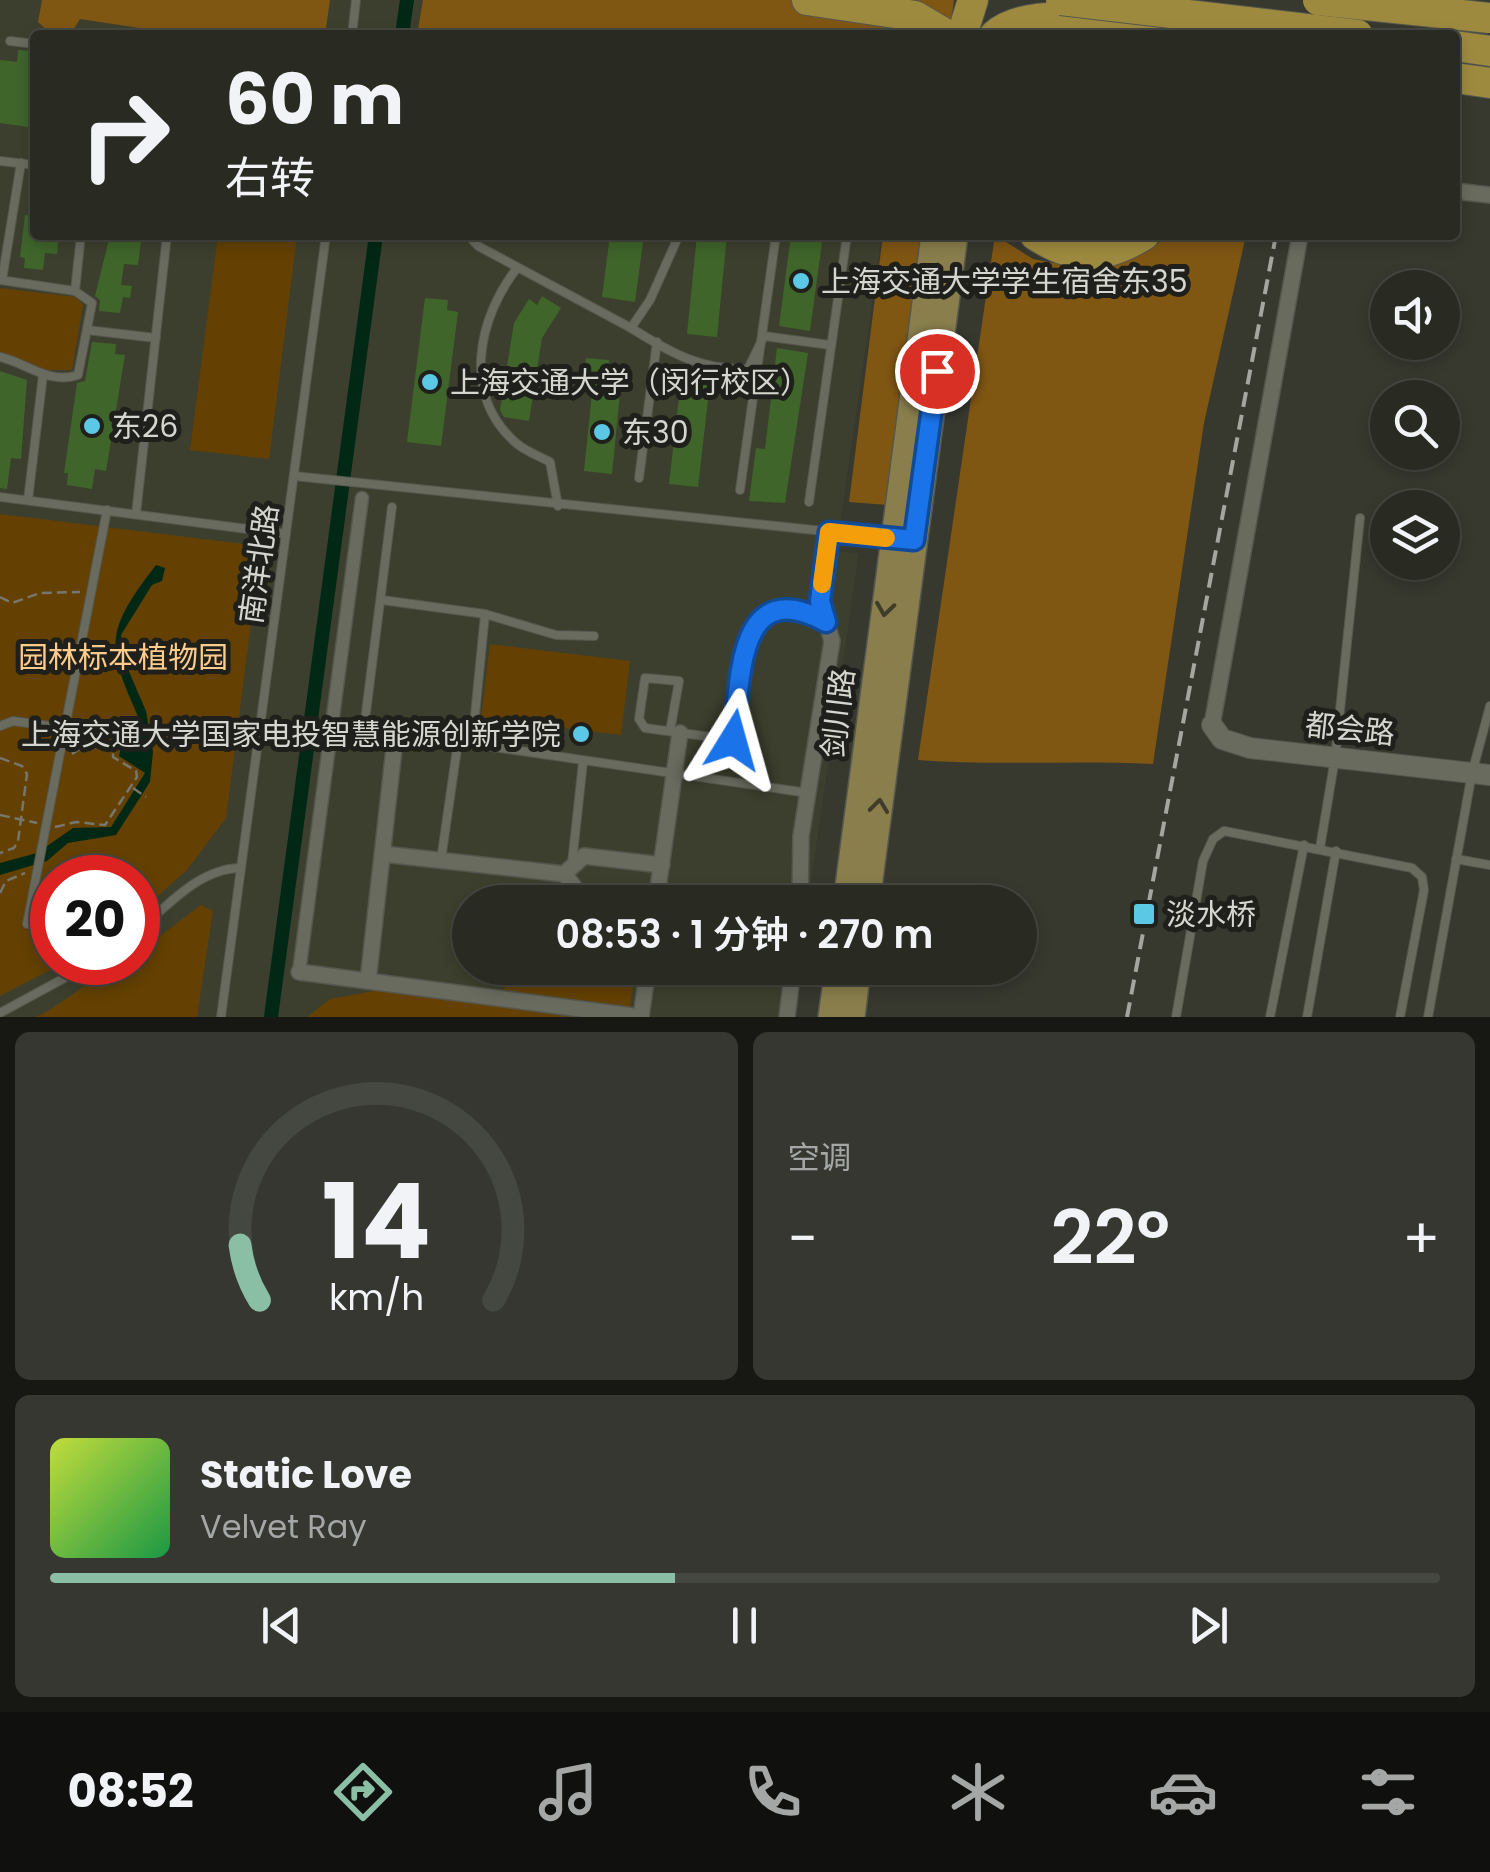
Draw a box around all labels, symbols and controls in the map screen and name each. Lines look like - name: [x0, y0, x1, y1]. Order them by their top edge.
- text: 60 m: [225, 50, 404, 149]
- icon: right: [60, 70, 190, 200]
- text: 右转: [225, 147, 315, 210]
- place label: 上海交通大学学生宿舍东35: [821, 260, 1188, 303]
- marker: 上海交通大学学生宿舍东35: [790, 270, 812, 292]
- map controls: [1370, 270, 1460, 580]
- button: sound: [1370, 270, 1460, 360]
- pin: [895, 329, 980, 414]
- icon: arrive: [910, 344, 965, 399]
- place label: 上海交通大学（闵行校区）: [450, 361, 810, 404]
- marker: 上海交通大学（闵行校区）: [419, 371, 441, 393]
- button: search: [1370, 380, 1460, 470]
- place label: 东26: [112, 405, 178, 448]
- place label: 东30: [622, 411, 689, 454]
- marker: 东26: [81, 415, 103, 437]
- marker: 东30: [591, 421, 613, 443]
- button: layers: [1370, 490, 1460, 580]
- street label: 南洋北路: [229, 502, 289, 626]
- one-way arrow: [875, 601, 896, 618]
- park label: 园林标本植物园: [18, 636, 228, 679]
- street label: 剑川路: [811, 666, 865, 760]
- position arrow: [681, 688, 785, 792]
- street label: 都会路: [1303, 703, 1397, 755]
- place label: 上海交通大学国家电投智慧能源创新学院: [21, 713, 561, 756]
- marker: 上海交通大学国家电投智慧能源创新学院: [570, 723, 592, 745]
- one-way arrow: [868, 797, 889, 814]
- speed limit sign: 20: [30, 855, 160, 985]
- place label: 淡水桥: [1166, 893, 1256, 936]
- marker: 淡水桥: [1131, 901, 1157, 927]
- text: 08:53 · 1 分钟 · 270 m: [556, 908, 933, 961]
- text: 空调: [788, 1135, 852, 1180]
- text: 14: [321, 1149, 431, 1294]
- text: 22°: [1050, 1185, 1170, 1290]
- text: −: [788, 1200, 818, 1277]
- text: +: [1402, 1200, 1440, 1277]
- text: km/h: [329, 1272, 424, 1323]
- text: Static Love: [200, 1448, 412, 1501]
- text: Velvet Ray: [200, 1504, 366, 1549]
- icon: previous: [254, 1598, 309, 1653]
- icon: pause: [717, 1598, 772, 1653]
- icon: next: [1181, 1598, 1236, 1653]
- icon: directions: [328, 1757, 398, 1827]
- icon: music: [533, 1757, 603, 1827]
- icon: phone: [738, 1757, 808, 1827]
- icon: climate: [943, 1757, 1013, 1827]
- icon: car: [1148, 1757, 1218, 1827]
- icon: filters: [1353, 1757, 1423, 1827]
- text: 08:52: [67, 1760, 194, 1823]

